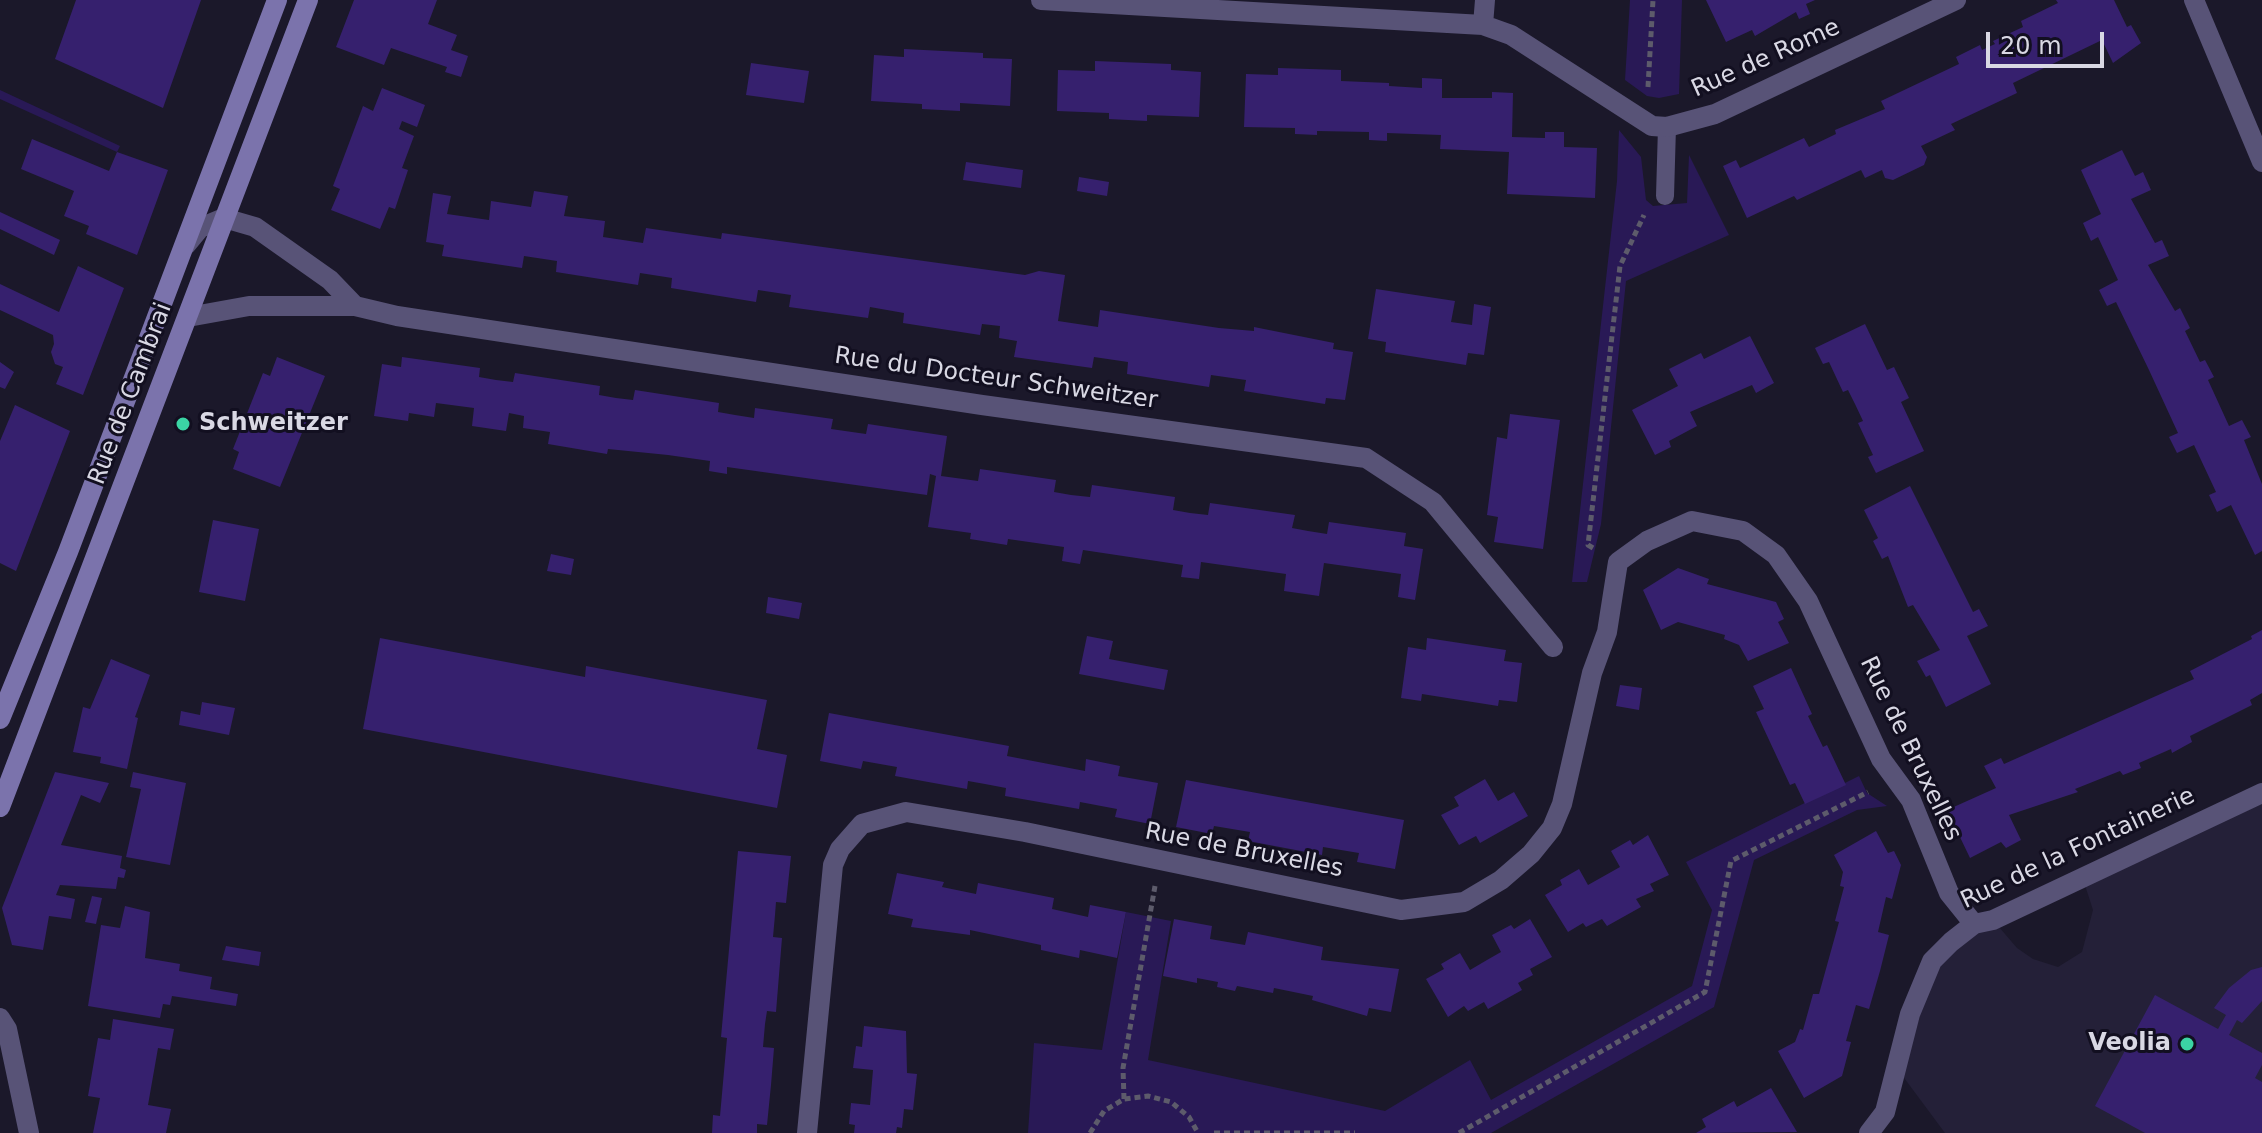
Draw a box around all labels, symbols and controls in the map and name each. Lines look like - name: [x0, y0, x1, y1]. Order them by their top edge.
- street label: Rue de Rome: [1687, 13, 1845, 105]
- scale bar: [1990, 16, 2108, 66]
- text: 20 m: [2000, 32, 2062, 60]
- street label: Rue de Cambrai: [83, 299, 179, 489]
- street label: Rue du Docteur Schweitzer: [833, 342, 1159, 416]
- place label: Schweitzer: [199, 410, 348, 438]
- marker: Schweitzer: [174, 415, 192, 433]
- street label: Rue de Bruxelles: [1853, 652, 1967, 846]
- street label: Rue de la Fontainerie: [1956, 782, 2200, 916]
- street label: Rue de Bruxelles: [1142, 818, 1346, 884]
- place label: Veolia: [2088, 1030, 2171, 1058]
- marker: Veolia: [2178, 1035, 2196, 1053]

